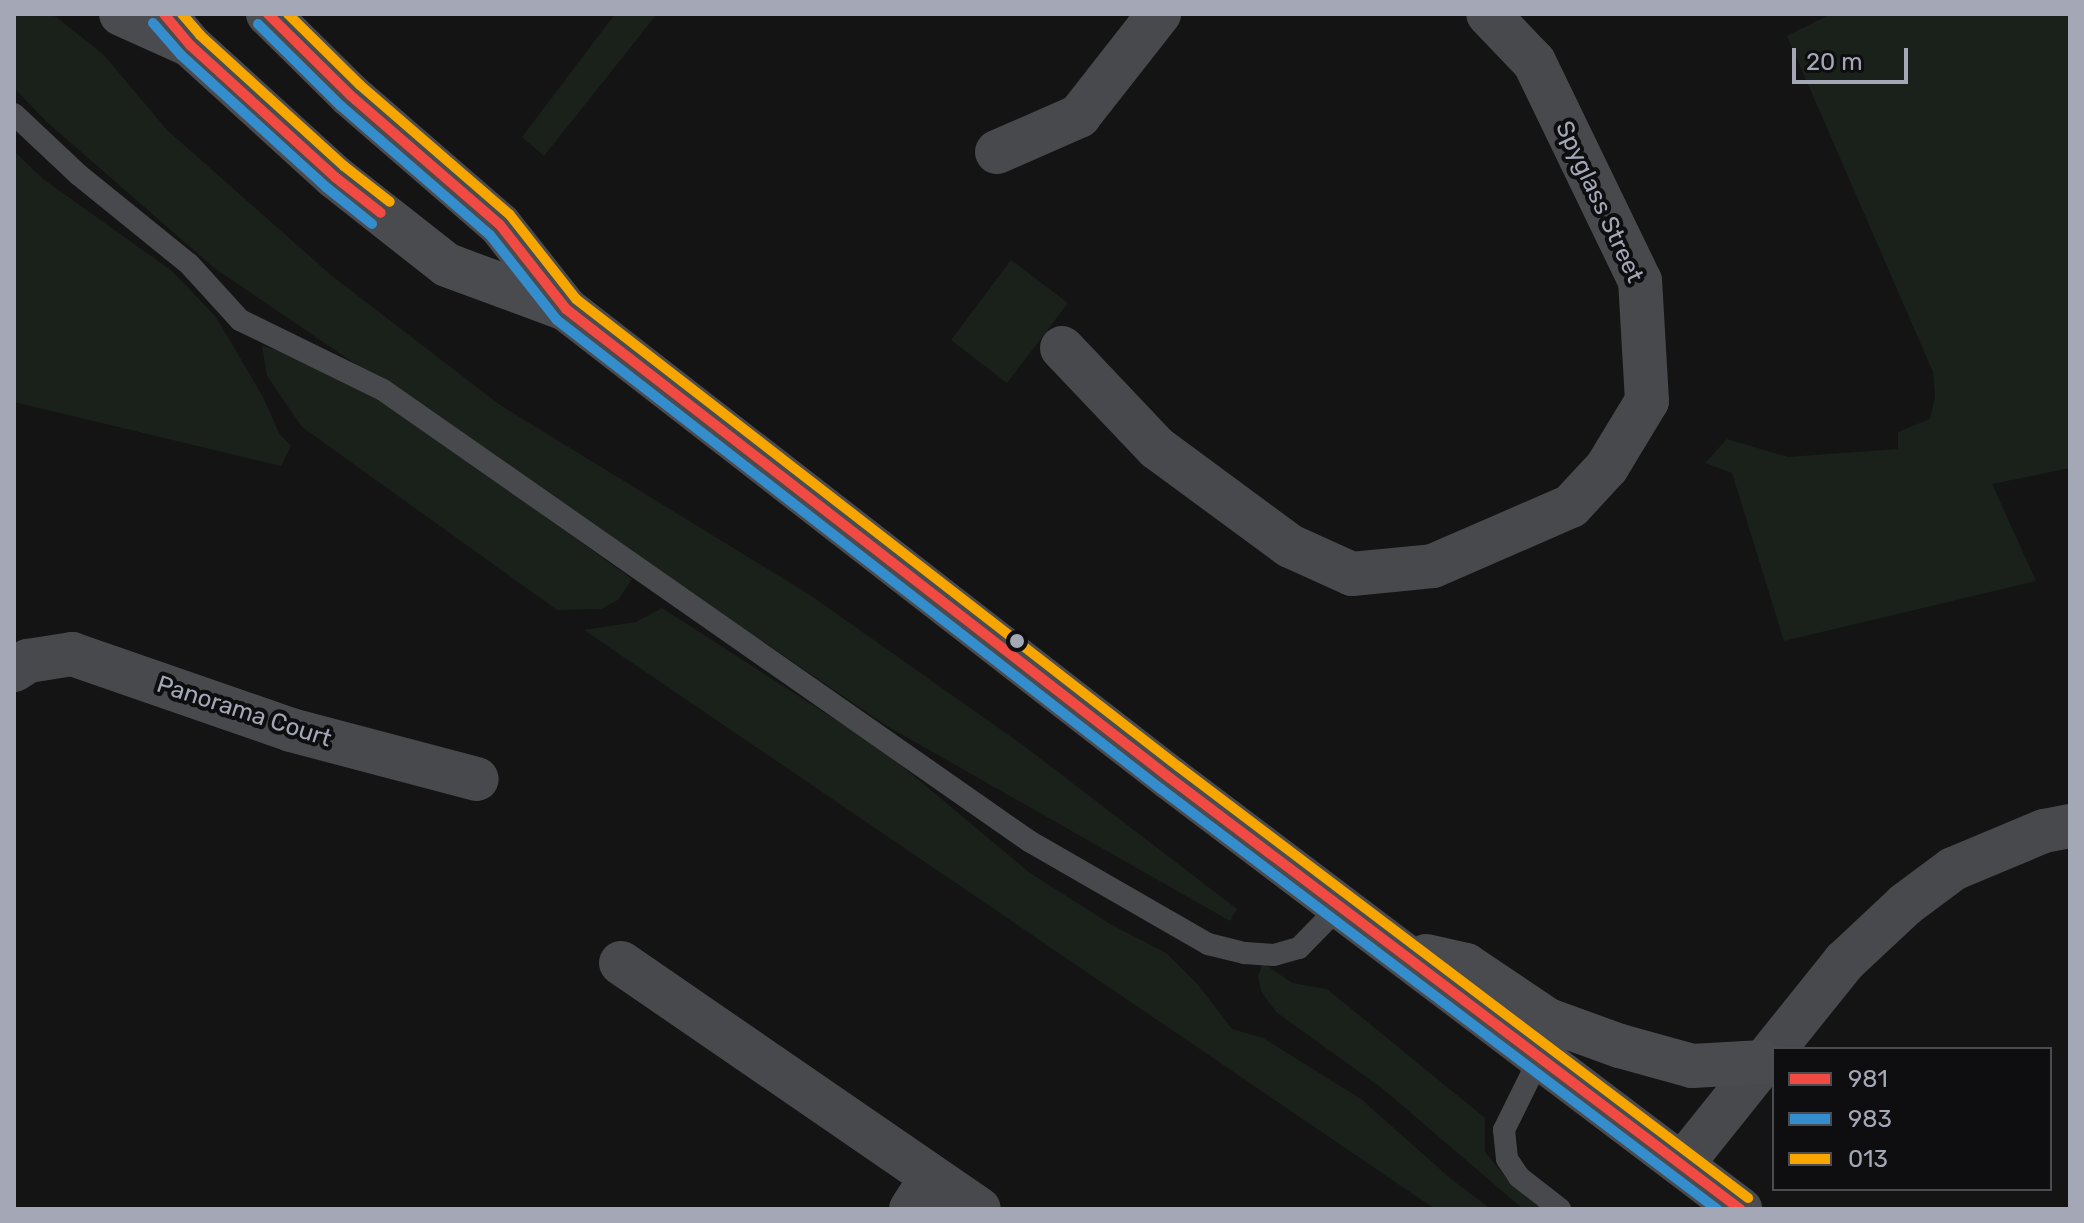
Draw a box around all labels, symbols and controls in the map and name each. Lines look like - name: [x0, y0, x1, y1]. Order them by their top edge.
- scale bar: [1796, 32, 1912, 82]
- text: 20 m: [1806, 48, 1863, 76]
- street label: Spyglass Street: [1549, 117, 1649, 287]
- unlabelled marker: [1009, 633, 1025, 649]
- street label: Panorama Court: [153, 670, 335, 754]
- legend: [1772, 1047, 2052, 1191]
- text: 981: [1848, 1065, 1888, 1093]
- text: 983: [1848, 1105, 1892, 1133]
- text: 013: [1848, 1145, 1888, 1173]

